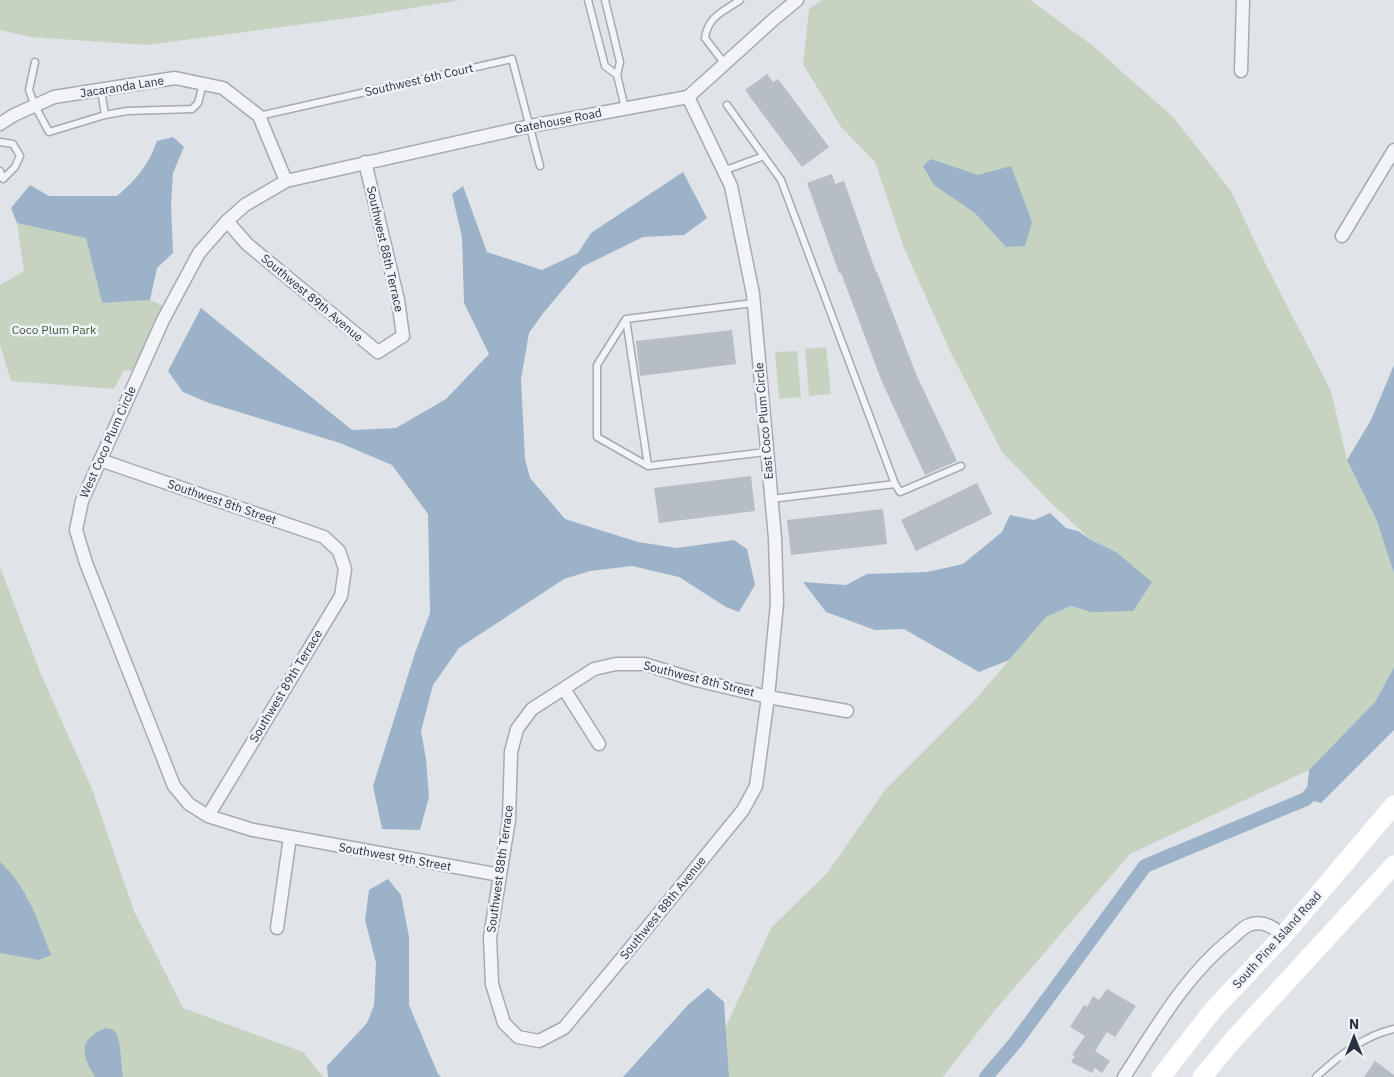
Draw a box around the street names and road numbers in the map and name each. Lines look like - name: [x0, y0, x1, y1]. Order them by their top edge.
- street label: Southwest 6th Court: [363, 60, 475, 99]
- street label: Jacaranda Lane: [79, 72, 165, 101]
- street label: Gatehouse Road: [513, 105, 603, 136]
- street label: Southwest 88th Terrace: [364, 185, 407, 314]
- street label: Southwest 89th Avenue: [258, 251, 367, 345]
- street label: East Coco Plum Circle: [751, 362, 776, 480]
- street label: West Coco Plum Circle: [76, 383, 139, 500]
- street label: Southwest 8th Street: [166, 476, 279, 527]
- street label: Southwest 89th Terrace: [246, 626, 325, 745]
- street label: Southwest 8th Street: [642, 657, 756, 700]
- street label: Southwest 88th Terrace: [483, 804, 516, 934]
- street label: Southwest 9th Street: [338, 839, 453, 874]
- street label: Southwest 88th Avenue: [616, 853, 709, 962]
- street label: South Pine Island Road: [1229, 888, 1324, 991]

